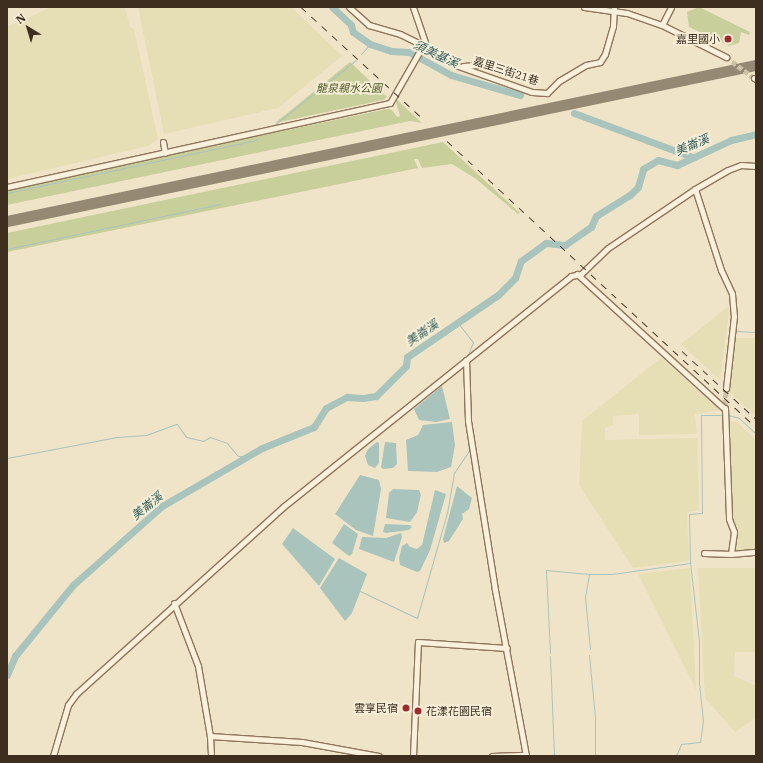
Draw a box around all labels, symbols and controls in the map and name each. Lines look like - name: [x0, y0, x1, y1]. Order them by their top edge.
- north arrow: [8, 8, 48, 48]
- text: N: [13, 10, 28, 27]
- place label: 嘉里國小: [676, 32, 720, 46]
- marker: 嘉里國小: [723, 34, 733, 44]
- water label: 須美基溪: [411, 37, 461, 71]
- street label: 嘉里三街21巷: [472, 54, 540, 88]
- park label: 龍泉親水公園: [316, 81, 382, 95]
- water label: 美崙溪: [673, 131, 711, 159]
- water label: 美崙溪: [403, 317, 441, 349]
- water label: 美崙溪: [128, 489, 166, 523]
- place label: 雲享民宿: [354, 701, 398, 715]
- marker: 雲享民宿: [401, 703, 411, 713]
- place label: 花漾花園民宿: [426, 704, 492, 718]
- marker: 花漾花園民宿: [413, 706, 423, 716]

